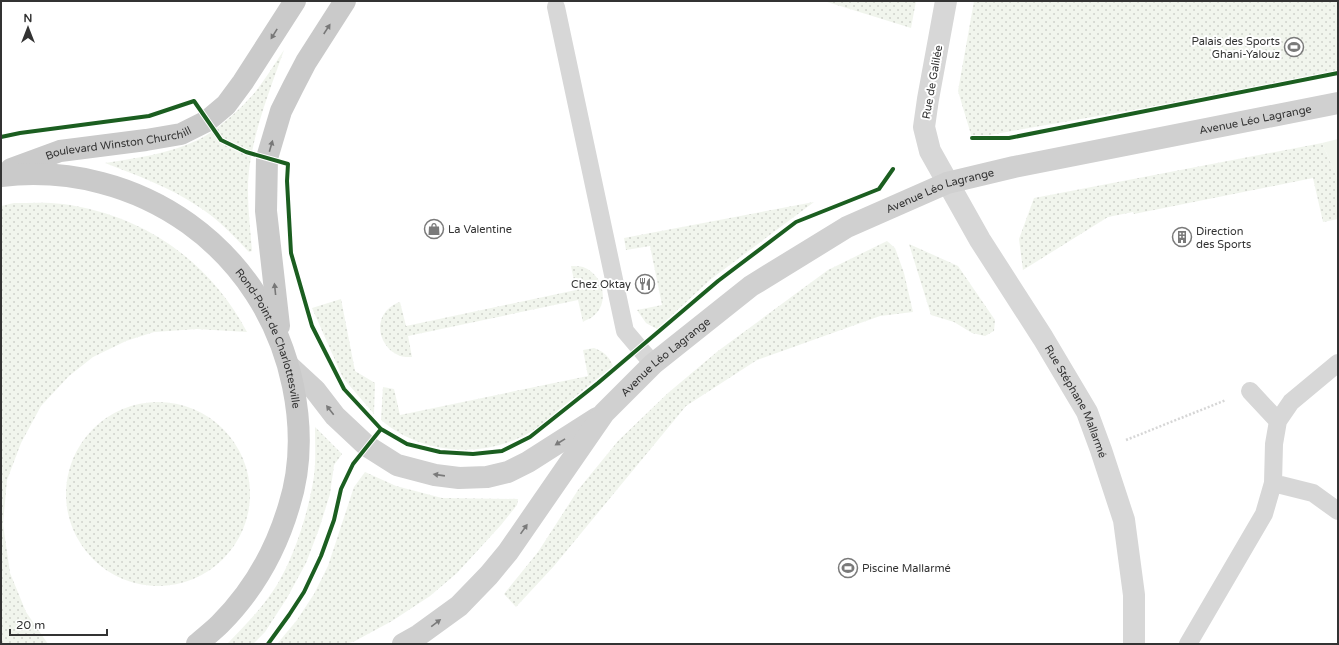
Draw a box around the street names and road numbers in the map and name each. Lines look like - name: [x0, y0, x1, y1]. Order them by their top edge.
- street label: Rue de Galilée: [920, 44, 945, 120]
- street label: Avenue Léo Lagrange: [1198, 102, 1313, 137]
- street label: Boulevard Winston Churchill: [44, 124, 194, 163]
- street label: Avenue Léo Lagrange: [884, 166, 995, 216]
- street label: Rond-Point de Charlottesville: [232, 266, 303, 409]
- street label: Avenue Léo Lagrange: [618, 315, 713, 399]
- street label: Rue Stéphane Mallarmé: [1042, 343, 1109, 460]

